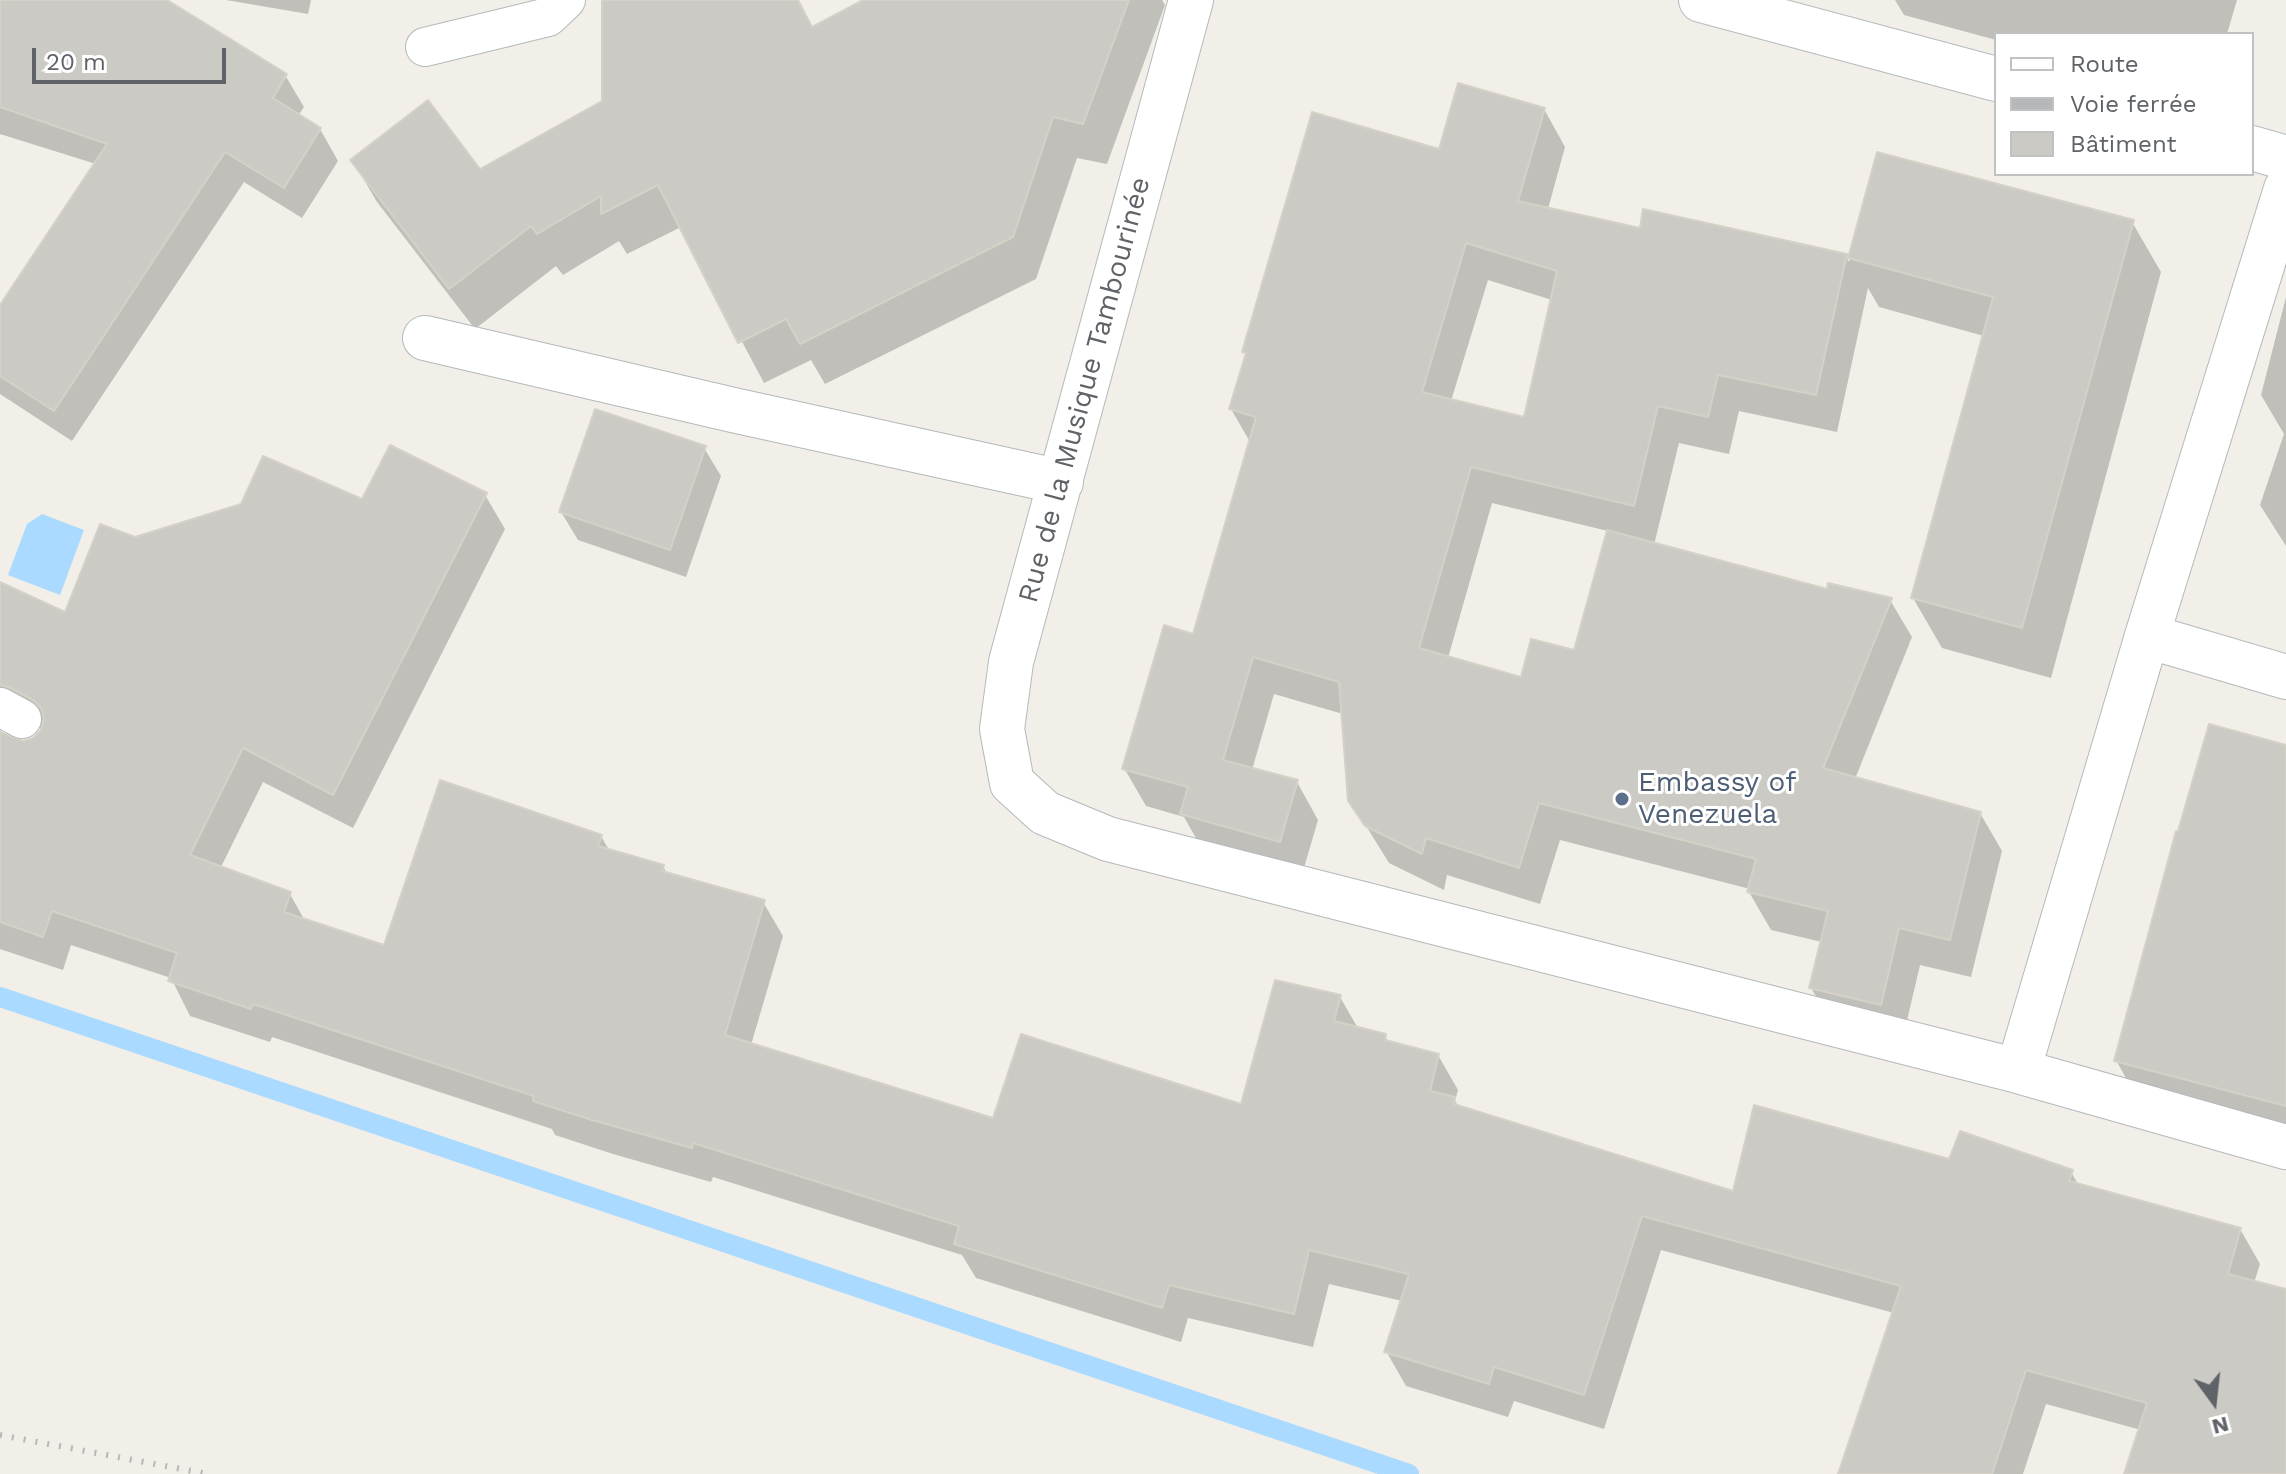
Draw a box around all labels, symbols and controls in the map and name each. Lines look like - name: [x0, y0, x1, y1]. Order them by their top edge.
- scale bar: [36, 32, 230, 82]
- legend: [1994, 32, 2254, 176]
- text: 20 m: [46, 48, 106, 76]
- text: Route: [2070, 50, 2139, 78]
- text: Voie ferrée: [2070, 90, 2197, 118]
- text: Bâtiment: [2070, 130, 2177, 158]
- street label: Rue de la Musique Tambourinée: [1012, 174, 1158, 606]
- place label: Embassy of Venezuela: [1638, 766, 1796, 832]
- marker: Embassy of Venezuela: [1613, 790, 1631, 808]
- north arrow: [2174, 1362, 2254, 1442]
- text: N: [2209, 1411, 2231, 1440]

